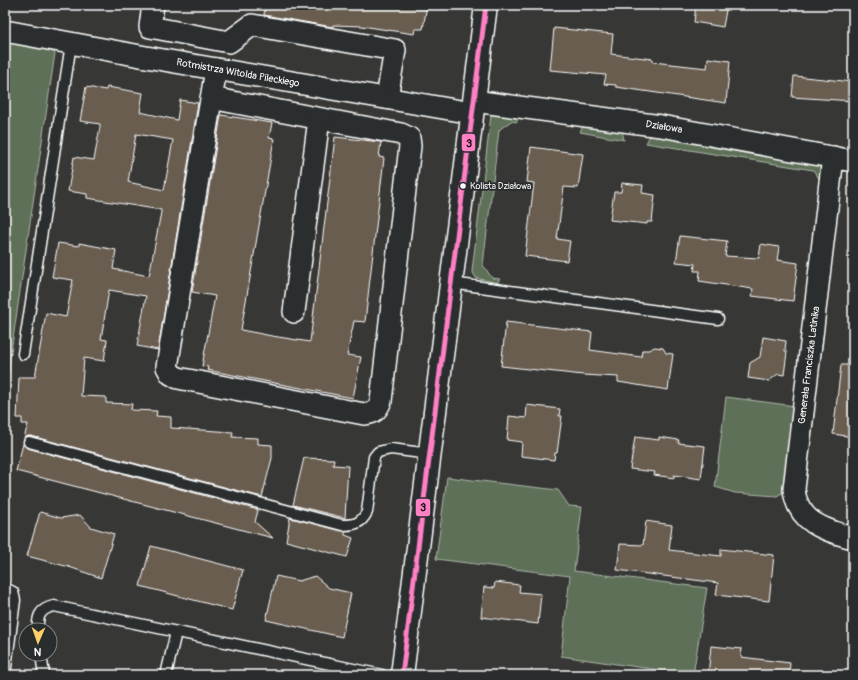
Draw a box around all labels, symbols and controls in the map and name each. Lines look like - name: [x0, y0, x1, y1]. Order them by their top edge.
- street label: Rotmistrza Witolda Pileckiego: [176, 56, 301, 90]
- street label: Działowa: [645, 118, 684, 136]
- line badge: 3: [461, 133, 476, 152]
- text: 3: [466, 137, 472, 150]
- marker: Kolista Działowa: [458, 181, 468, 191]
- place label: Kolista Działowa: [470, 181, 531, 192]
- street label: Generała Franciszka Latinika: [796, 305, 822, 425]
- line badge: 3: [415, 498, 431, 517]
- text: 3: [420, 501, 426, 514]
- north arrow: [18, 622, 58, 662]
- text: N: [33, 645, 42, 658]

